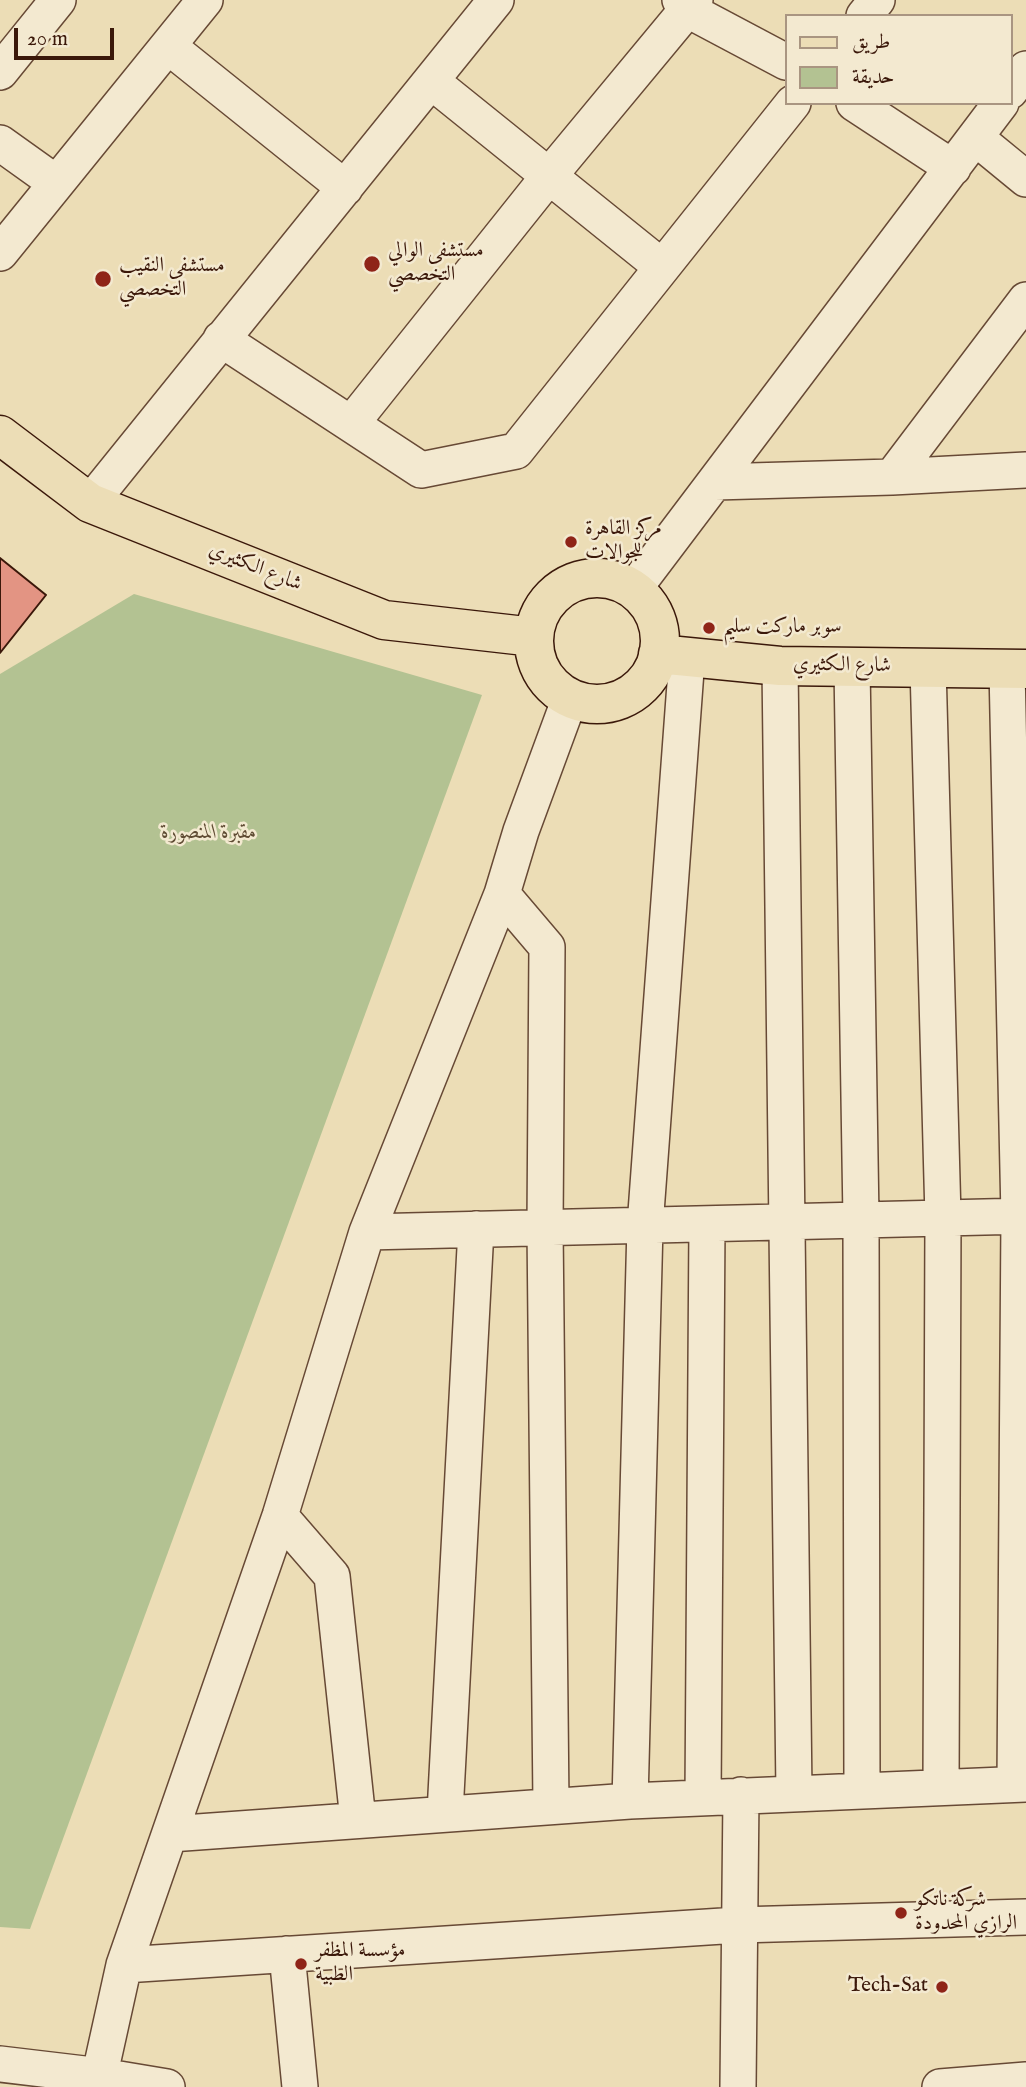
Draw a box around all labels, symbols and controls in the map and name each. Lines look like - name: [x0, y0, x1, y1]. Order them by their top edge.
- scale bar: [18, 14, 117, 58]
- legend: [785, 14, 1012, 105]
- text: 20 m: [27, 26, 68, 53]
- text: طريق: [852, 29, 890, 56]
- text: حديقة: [852, 64, 895, 91]
- place label: مستشفى الوالي التخصصي: [388, 239, 484, 289]
- place label: مستشفى النقيب التخصصي: [119, 254, 225, 304]
- marker: مستشفى الوالي التخصصي: [362, 254, 382, 274]
- marker: مستشفى النقيب التخصصي: [93, 269, 113, 289]
- place label: مركز القاهرة للجوالات: [585, 517, 662, 567]
- marker: مركز القاهرة للجوالات: [563, 534, 579, 550]
- street label: شارع الكثيري: [205, 538, 305, 598]
- place label: سوبر ماركت سليم: [723, 615, 842, 641]
- marker: سوبر ماركت سليم: [701, 620, 717, 636]
- street label: شارع الكثيري: [793, 653, 891, 679]
- park label: مقبرة المنصورة: [161, 821, 257, 847]
- place label: شركة ناتكو الرازي المحدودة: [915, 1888, 1017, 1938]
- marker: شركة ناتكو الرازي المحدودة: [893, 1905, 909, 1921]
- place label: مؤسسة المظفر الطبية: [315, 1939, 406, 1989]
- marker: مؤسسة المظفر الطبية: [293, 1956, 309, 1972]
- place label: Tech-Sat: [848, 1974, 928, 2000]
- marker: Tech-Sat: [934, 1979, 950, 1995]

